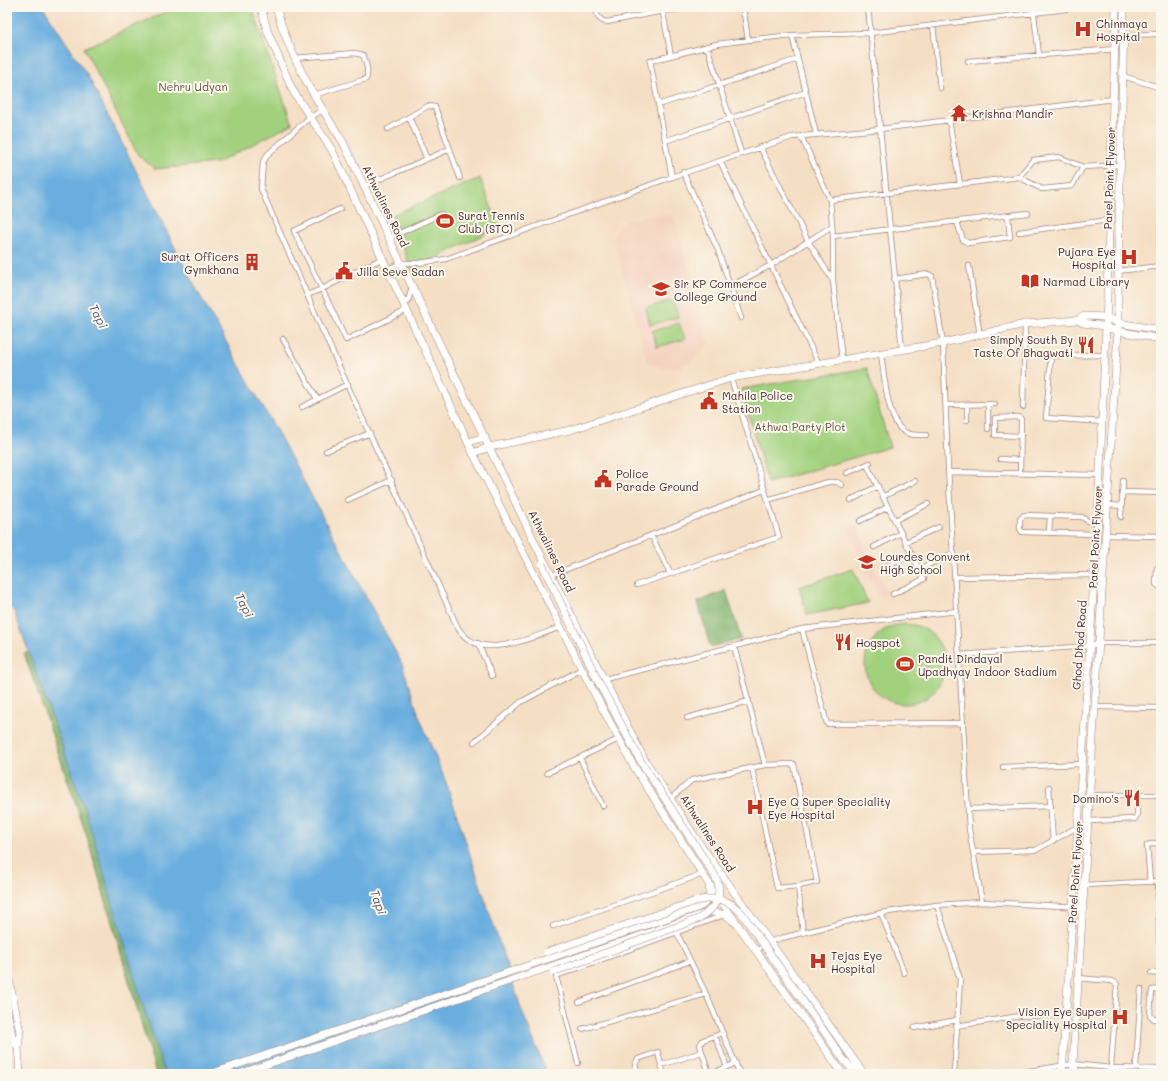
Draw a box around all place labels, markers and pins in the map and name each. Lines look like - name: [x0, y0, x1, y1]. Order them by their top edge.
- place label: Chinmaya Hospital: [1096, 16, 1148, 44]
- hospital icon: Chinmaya Hospital: [1073, 19, 1093, 39]
- temple icon: Krishna Mandir: [949, 103, 969, 123]
- place label: Krishna Mandir: [972, 106, 1053, 121]
- place label: Surat Tennis Club (STC): [458, 208, 525, 236]
- sports icon: Surat Tennis Club (STC): [435, 211, 455, 231]
- place label: Pujara Eye Hospital: [1058, 244, 1116, 272]
- hospital icon: Pujara Eye Hospital: [1119, 247, 1139, 267]
- place label: Surat Officers Gymkhana: [161, 249, 239, 277]
- building icon: Surat Officers Gymkhana: [242, 252, 262, 272]
- public building icon: Jilla Seve Sadan: [334, 261, 354, 281]
- place label: Jilla Seve Sadan: [357, 264, 444, 279]
- library icon: Narmad Library: [1020, 271, 1040, 291]
- place label: Narmad Library: [1043, 274, 1130, 289]
- place label: Sir KP Commerce College Ground: [674, 276, 767, 304]
- school or university icon: Sir KP Commerce College Ground: [651, 279, 671, 299]
- place label: Simply South By Taste Of Bhagwati: [973, 332, 1073, 360]
- restaurant icon: Simply South By Taste Of Bhagwati: [1076, 335, 1096, 355]
- place label: Mahila Police Station: [722, 388, 793, 416]
- public building icon: Mahila Police Station: [699, 391, 719, 411]
- place label: Police Parade Ground: [616, 466, 699, 494]
- public building icon: Police Parade Ground: [593, 469, 613, 489]
- place label: Lourdes Convent High School: [880, 549, 971, 577]
- school or university icon: Lourdes Convent High School: [857, 552, 877, 572]
- restaurant icon: Hogspot: [833, 632, 853, 652]
- place label: Hogspot: [856, 635, 900, 650]
- place label: Pandit Dindayal Upadhyay Indoor Stadium: [918, 651, 1057, 679]
- sports icon: Pandit Dindayal Upadhyay Indoor Stadium: [895, 654, 915, 674]
- restaurant icon: Domino's: [1122, 788, 1142, 808]
- place label: Domino's: [1072, 791, 1119, 806]
- place label: Eye Q Super Speciality Eye Hospital: [768, 794, 891, 822]
- hospital icon: Eye Q Super Speciality Eye Hospital: [745, 797, 765, 817]
- place label: Tejas Eye Hospital: [831, 948, 882, 976]
- hospital icon: Tejas Eye Hospital: [808, 951, 828, 971]
- place label: Vision Eye Super Speciality Hospital: [1006, 1004, 1107, 1032]
- hospital icon: Vision Eye Super Speciality Hospital: [1110, 1007, 1130, 1027]

